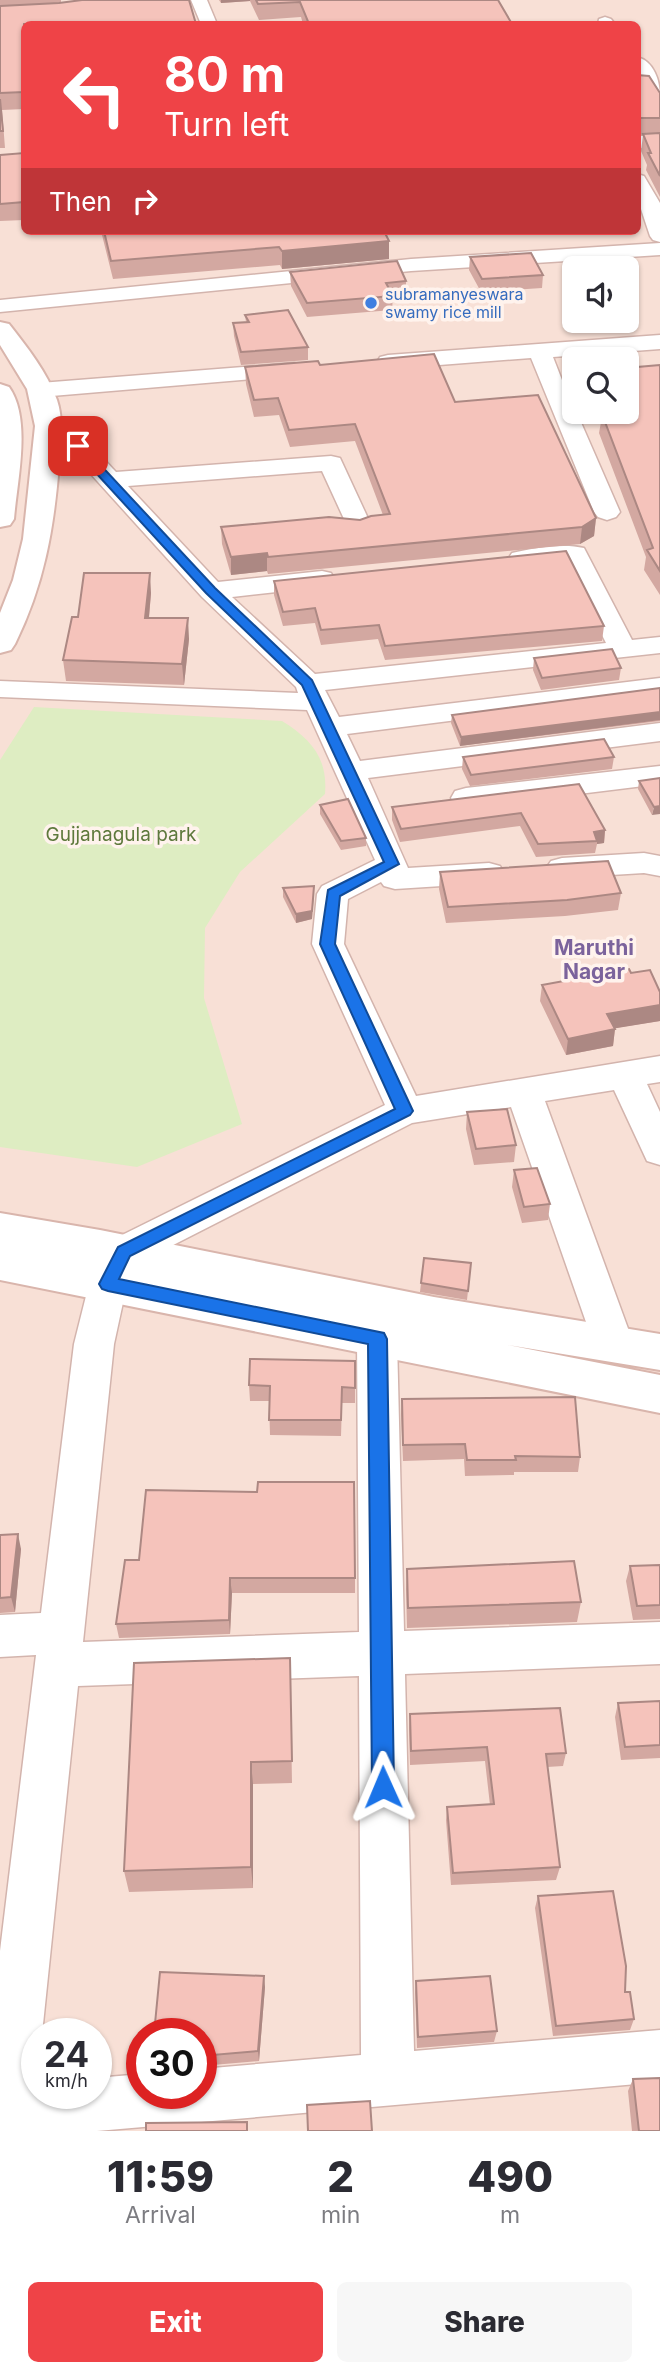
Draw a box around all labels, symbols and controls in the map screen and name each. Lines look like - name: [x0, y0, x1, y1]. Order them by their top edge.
- text: 80 m: [164, 45, 285, 104]
- icon: left: [49, 49, 140, 140]
- text: Turn left: [164, 105, 289, 144]
- icon: right: [126, 182, 164, 220]
- text: Then: [49, 186, 112, 217]
- map controls: [562, 256, 639, 424]
- button: sound: [562, 256, 639, 333]
- place label: subramanyeswara swamy rice mill: [385, 284, 523, 322]
- marker: subramanyeswara swamy rice mill: [363, 295, 379, 311]
- button: search: [562, 347, 639, 424]
- pin: [48, 416, 108, 476]
- icon: arrive: [59, 427, 97, 465]
- park label: Gujjanagula park: [45, 823, 197, 846]
- district label: Maruthi Nagar: [554, 935, 634, 984]
- position arrow: [346, 1750, 420, 1824]
- speed limit sign: 30: [126, 2018, 217, 2109]
- text: 24: [44, 2033, 89, 2075]
- text: km/h: [45, 2070, 88, 2091]
- text: 11:59: [107, 2151, 214, 2202]
- text: 2: [327, 2151, 354, 2202]
- text: 490: [467, 2151, 553, 2202]
- text: Arrival: [125, 2201, 196, 2229]
- text: min: [321, 2201, 360, 2229]
- text: m: [500, 2201, 520, 2229]
- button: Exit: [28, 2282, 323, 2362]
- button: Share: [337, 2282, 632, 2362]

